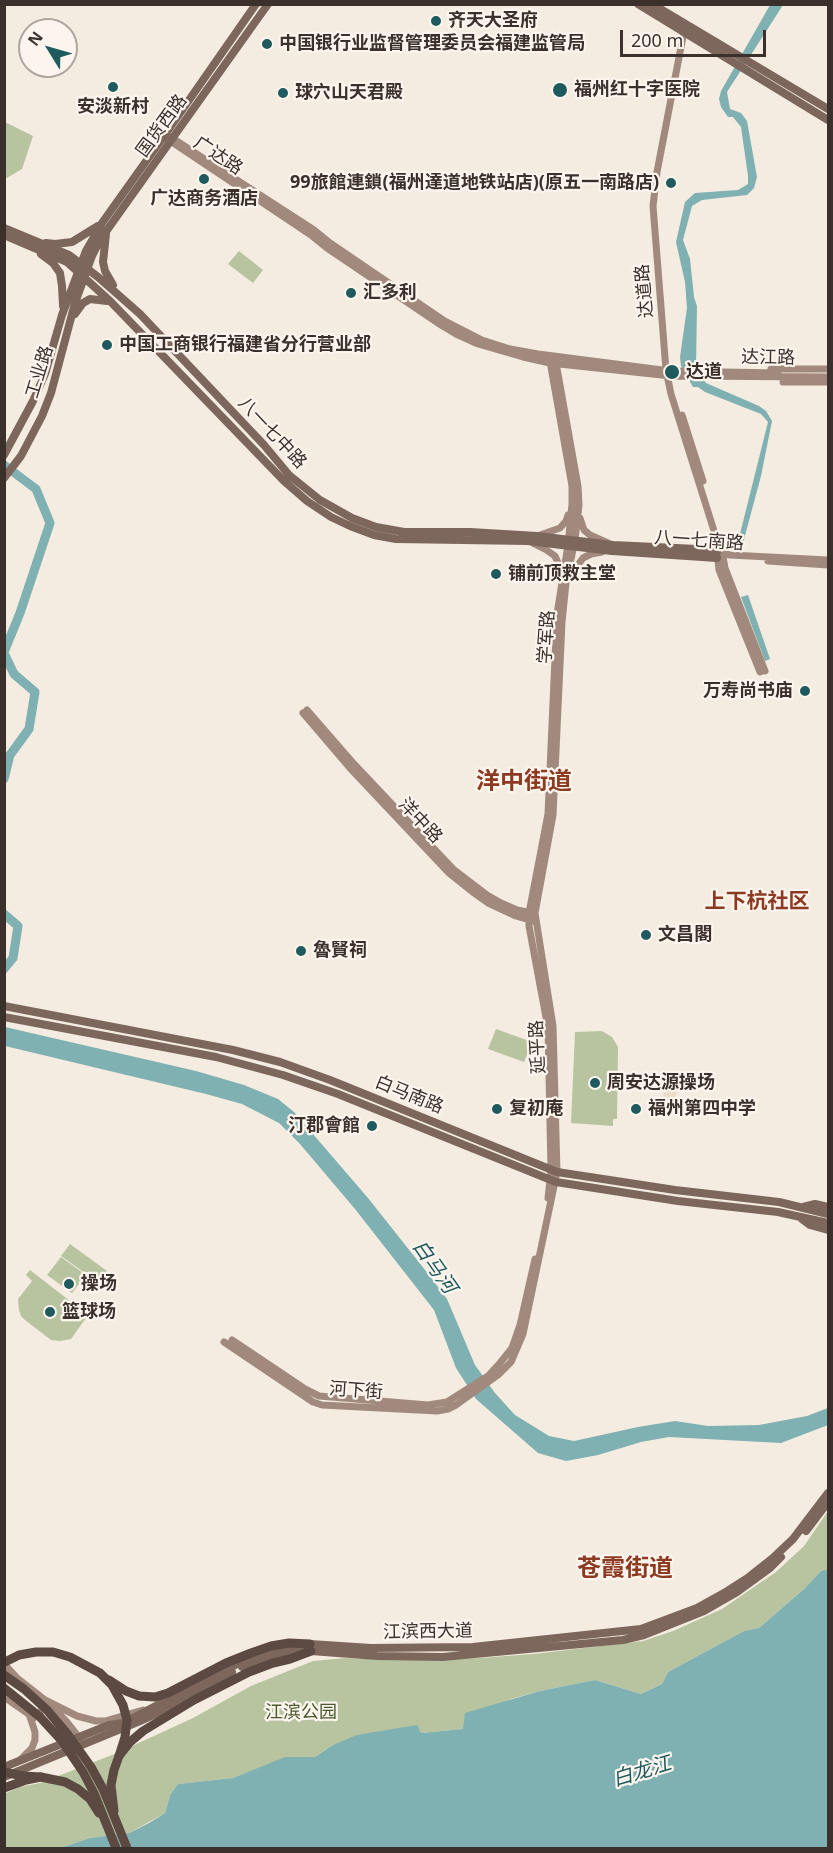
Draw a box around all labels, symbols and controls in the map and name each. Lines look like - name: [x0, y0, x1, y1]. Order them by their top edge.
- place label: 齐天大圣府: [448, 10, 538, 32]
- marker: 齐天大圣府: [429, 14, 443, 28]
- north arrow: [18, 18, 78, 78]
- scale bar: [623, 18, 768, 56]
- text: N: [23, 27, 48, 50]
- text: 200 m: [631, 28, 683, 52]
- place label: 中国银行业监督管理委员会福建监管局: [279, 33, 585, 55]
- marker: 中国银行业监督管理委员会福建监管局: [260, 37, 274, 51]
- place label: 福州红十字医院: [574, 79, 700, 101]
- marker: 安淡新村: [106, 80, 120, 94]
- marker: 福州红十字医院: [551, 81, 569, 99]
- place label: 球穴山天君殿: [295, 82, 403, 104]
- marker: 球穴山天君殿: [276, 86, 290, 100]
- street label: 国货西路: [132, 91, 192, 161]
- place label: 安淡新村: [77, 96, 149, 118]
- street label: 广达路: [189, 132, 247, 180]
- marker: 广达商务酒店: [197, 172, 211, 186]
- place label: 99旅館連鎖(福州達道地铁站店)(原五一南路店): [290, 172, 659, 194]
- marker: 99旅館連鎖(福州達道地铁站店)(原五一南路店): [664, 176, 678, 190]
- place label: 广达商务酒店: [150, 188, 258, 210]
- street label: 达道路: [632, 263, 658, 319]
- place label: 汇多利: [363, 282, 417, 304]
- marker: 汇多利: [344, 286, 358, 300]
- place label: 中国工商银行福建省分行营业部: [119, 334, 371, 356]
- marker: 中国工商银行福建省分行营业部: [100, 338, 114, 352]
- street label: 工业路: [22, 343, 58, 401]
- street label: 达江路: [741, 347, 795, 369]
- place label: 达道: [686, 361, 722, 383]
- marker: 达道: [663, 363, 681, 381]
- street label: 八一七中路: [233, 393, 311, 473]
- street label: 八一七南路: [653, 527, 745, 555]
- place label: 铺前顶救主堂: [508, 563, 616, 585]
- marker: 铺前顶救主堂: [489, 567, 503, 581]
- street label: 学军路: [534, 609, 560, 665]
- place label: 万寿尚书庙: [703, 680, 793, 702]
- marker: 万寿尚书庙: [798, 684, 812, 698]
- district label: 洋中街道: [476, 768, 572, 796]
- street label: 洋中路: [394, 794, 446, 848]
- district label: 上下杭社区: [705, 889, 809, 915]
- place label: 文昌閣: [658, 924, 712, 946]
- marker: 文昌閣: [639, 928, 653, 942]
- place label: 魯賢祠: [313, 940, 367, 962]
- marker: 魯賢祠: [294, 944, 308, 958]
- street label: 延平路: [526, 1019, 550, 1075]
- street label: 白马南路: [372, 1072, 446, 1118]
- place label: 周安达源操场: [607, 1072, 715, 1094]
- marker: 周安达源操场: [588, 1076, 602, 1090]
- place label: 复初庵: [509, 1098, 563, 1120]
- place label: 福州第四中学: [648, 1098, 756, 1120]
- marker: 复初庵: [490, 1102, 504, 1116]
- marker: 福州第四中学: [629, 1102, 643, 1116]
- place label: 汀郡會館: [288, 1115, 360, 1137]
- marker: 汀郡會館: [365, 1119, 379, 1133]
- water label: 白马河: [407, 1236, 461, 1298]
- place label: 操场: [81, 1273, 117, 1295]
- marker: 操场: [62, 1277, 76, 1291]
- place label: 篮球场: [62, 1301, 116, 1323]
- marker: 篮球场: [43, 1305, 57, 1319]
- street label: 河下街: [328, 1378, 384, 1404]
- district label: 苍霞街道: [577, 1555, 673, 1583]
- street label: 江滨西大道: [383, 1620, 473, 1644]
- park label: 江滨公园: [265, 1702, 337, 1724]
- water label: 白龙江: [610, 1752, 674, 1792]

